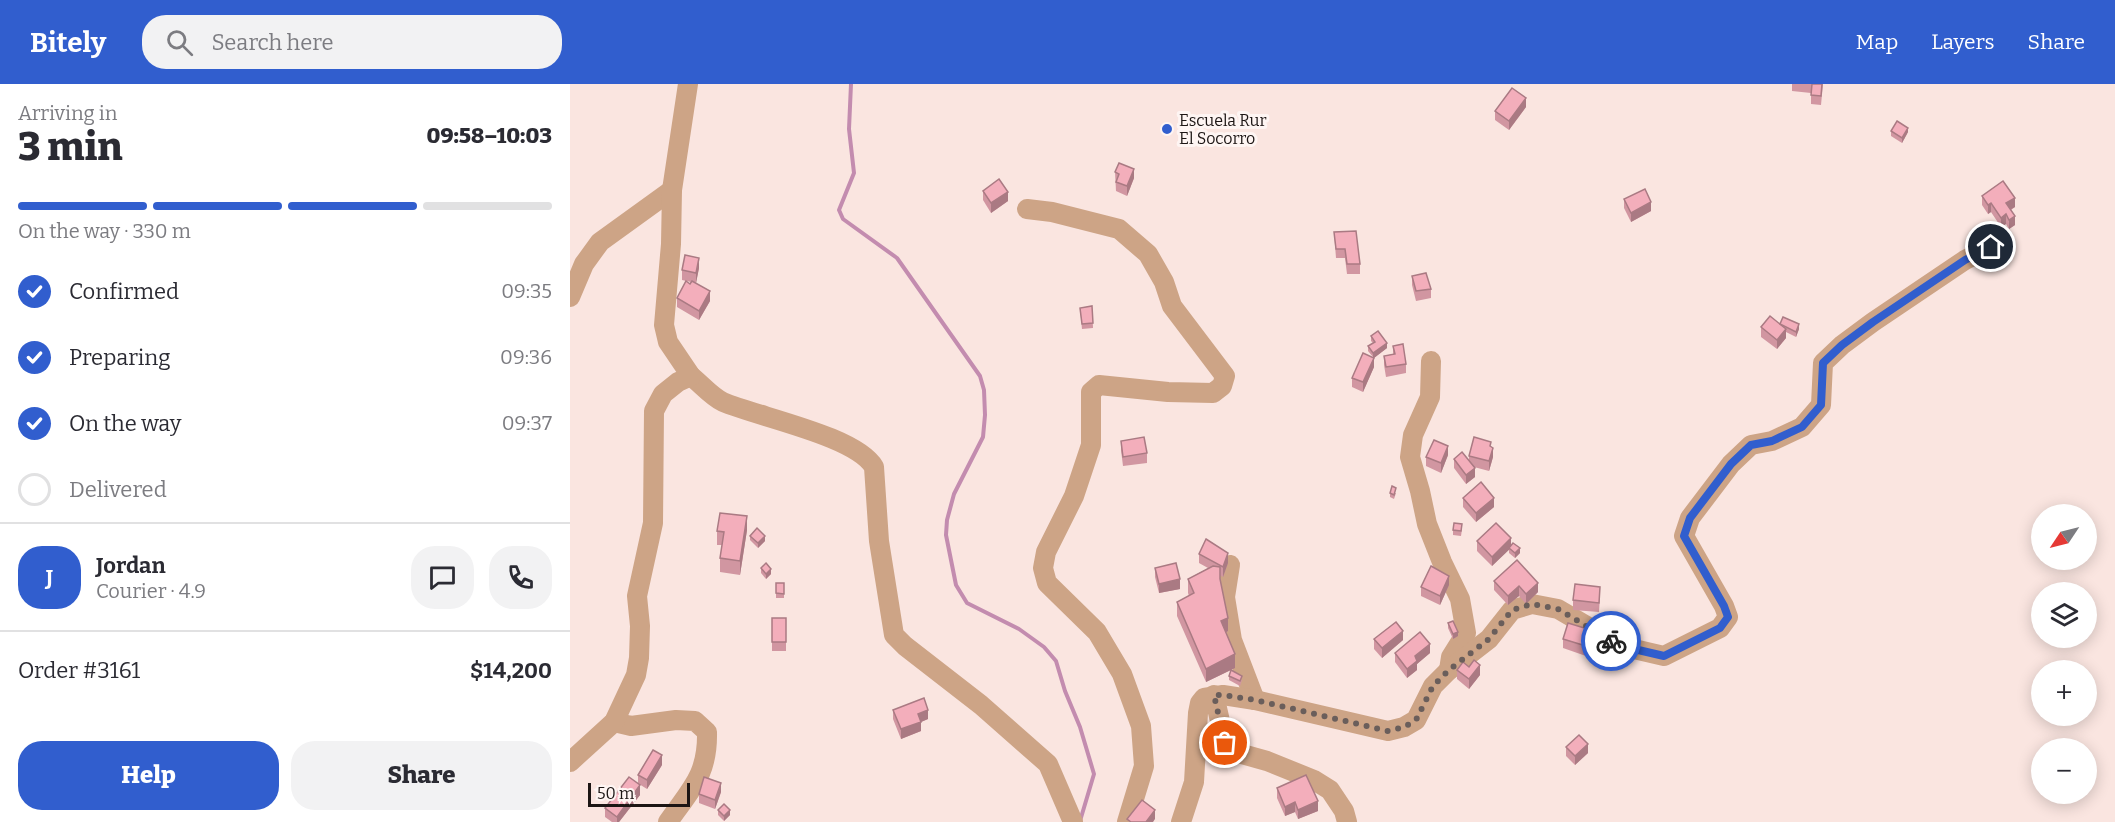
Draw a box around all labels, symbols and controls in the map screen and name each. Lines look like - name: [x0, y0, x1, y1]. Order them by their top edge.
- search box: [142, 15, 562, 69]
- text: Bitely: [30, 26, 106, 59]
- icon: search: [163, 26, 196, 59]
- text: Search here: [211, 29, 334, 56]
- text: Map: [1856, 29, 1898, 55]
- text: Layers: [1931, 29, 1995, 55]
- text: Share: [2028, 29, 2085, 55]
- text: Arriving in: [18, 101, 117, 125]
- place label: Escuela Rur El Socorro: [1179, 111, 1267, 148]
- text: 09:58–10:03: [427, 122, 552, 149]
- marker: Escuela Rur El Socorro: [1160, 122, 1174, 136]
- text: 3 min: [18, 124, 123, 170]
- text: On the way · 330 m: [18, 219, 191, 243]
- pin: [1965, 221, 2016, 272]
- icon: home: [1974, 230, 2007, 263]
- icon: check: [18, 275, 51, 308]
- text: Confirmed: [69, 278, 179, 305]
- text: 09:35: [501, 279, 552, 303]
- icon: check: [18, 341, 51, 374]
- text: Preparing: [69, 344, 171, 371]
- text: 09:36: [500, 345, 552, 369]
- icon: check: [18, 407, 51, 440]
- text: On the way: [69, 410, 181, 437]
- text: 09:37: [502, 411, 552, 435]
- text: Delivered: [69, 476, 167, 503]
- north arrow: [2031, 504, 2097, 570]
- map controls: [2031, 504, 2097, 804]
- button: chat: [411, 546, 474, 609]
- button: phone: [489, 546, 552, 609]
- text: Jordan: [96, 552, 166, 579]
- text: J: [46, 564, 53, 591]
- text: Courier · 4.9: [96, 579, 206, 603]
- button: layers: [2031, 582, 2097, 648]
- courier: [1581, 611, 1641, 671]
- icon: bike: [1595, 625, 1628, 658]
- text: Order #3161: [18, 657, 140, 684]
- text: $14,200: [470, 657, 552, 684]
- button: +: [2031, 660, 2097, 726]
- pin: [1199, 717, 1250, 768]
- icon: bag: [1208, 726, 1241, 759]
- button: −: [2031, 738, 2097, 804]
- button: Help: [18, 741, 279, 810]
- button: Share: [291, 741, 552, 810]
- scale bar: [588, 780, 690, 808]
- text: 50 m: [597, 784, 634, 803]

